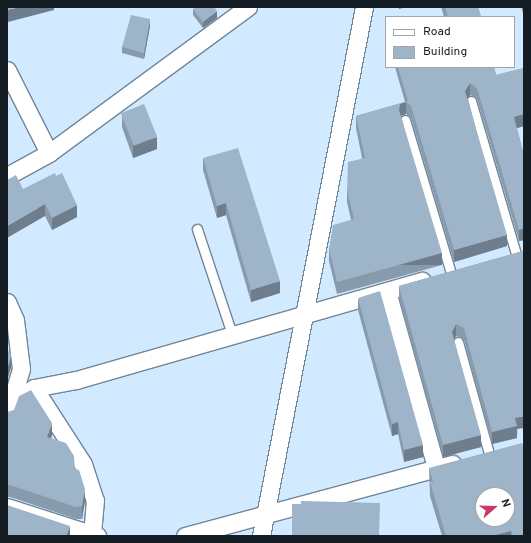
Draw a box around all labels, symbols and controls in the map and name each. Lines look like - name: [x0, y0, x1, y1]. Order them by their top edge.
- legend: [385, 16, 515, 68]
- text: Road: [423, 24, 451, 40]
- text: Building: [423, 44, 467, 60]
- north arrow: [475, 487, 515, 527]
- text: N: [497, 497, 513, 509]

